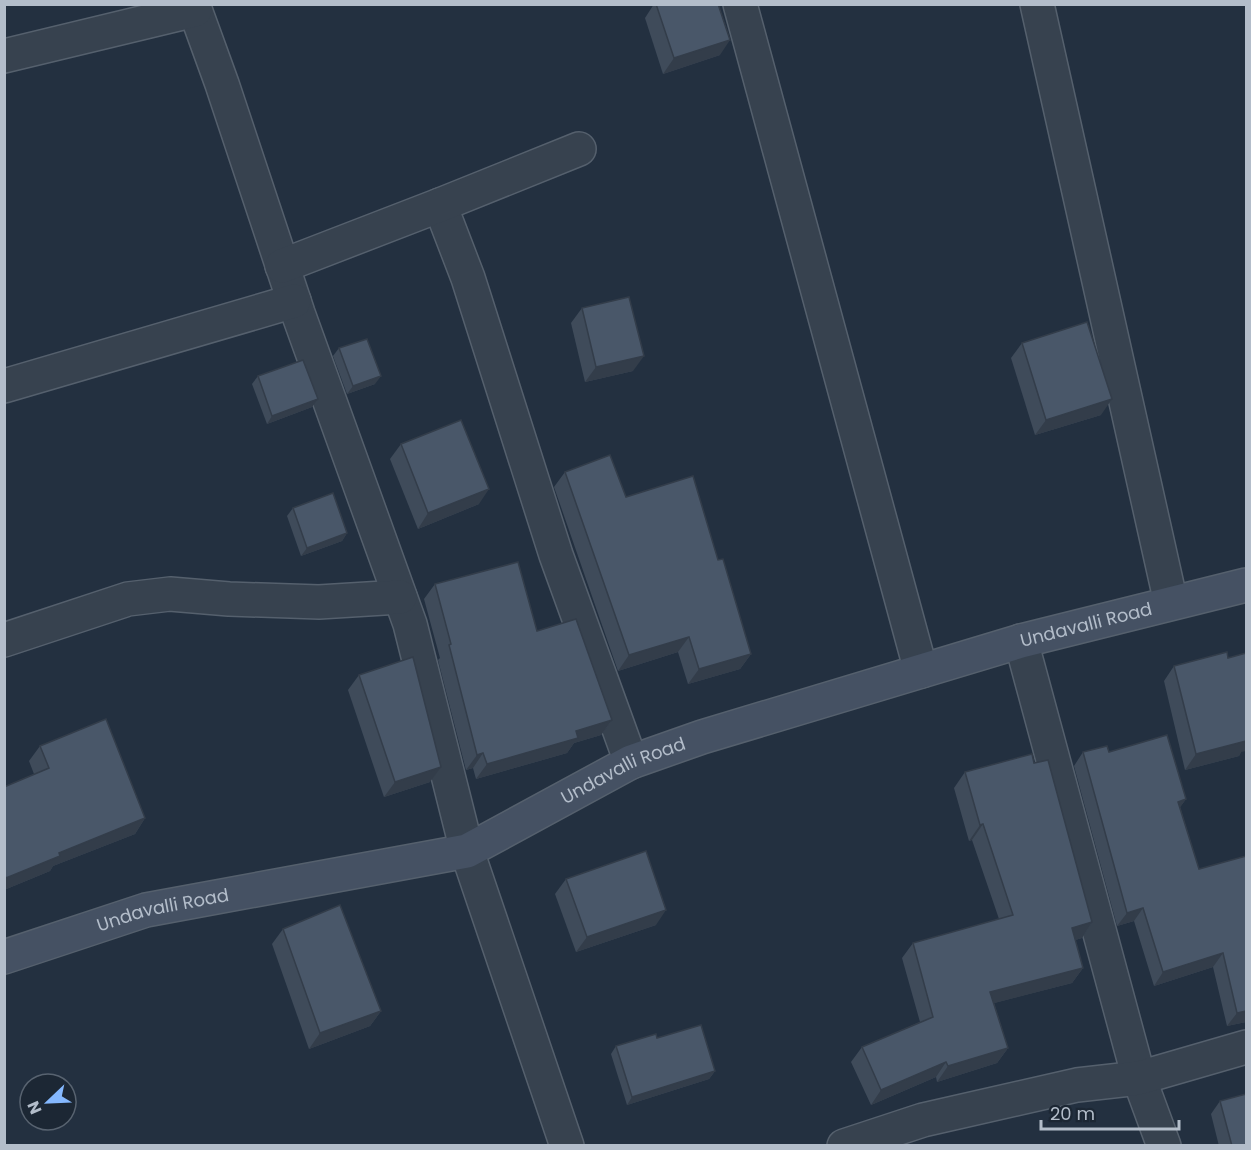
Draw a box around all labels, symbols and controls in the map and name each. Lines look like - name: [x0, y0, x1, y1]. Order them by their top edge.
- street label: Undavalli Road: [1017, 596, 1155, 653]
- street label: Undavalli Road: [556, 731, 689, 810]
- street label: Undavalli Road: [93, 882, 231, 937]
- north arrow: [18, 1072, 78, 1132]
- scale bar: [1041, 1093, 1179, 1131]
- text: N: [22, 1098, 48, 1118]
- text: 20 m: [1050, 1101, 1095, 1126]

